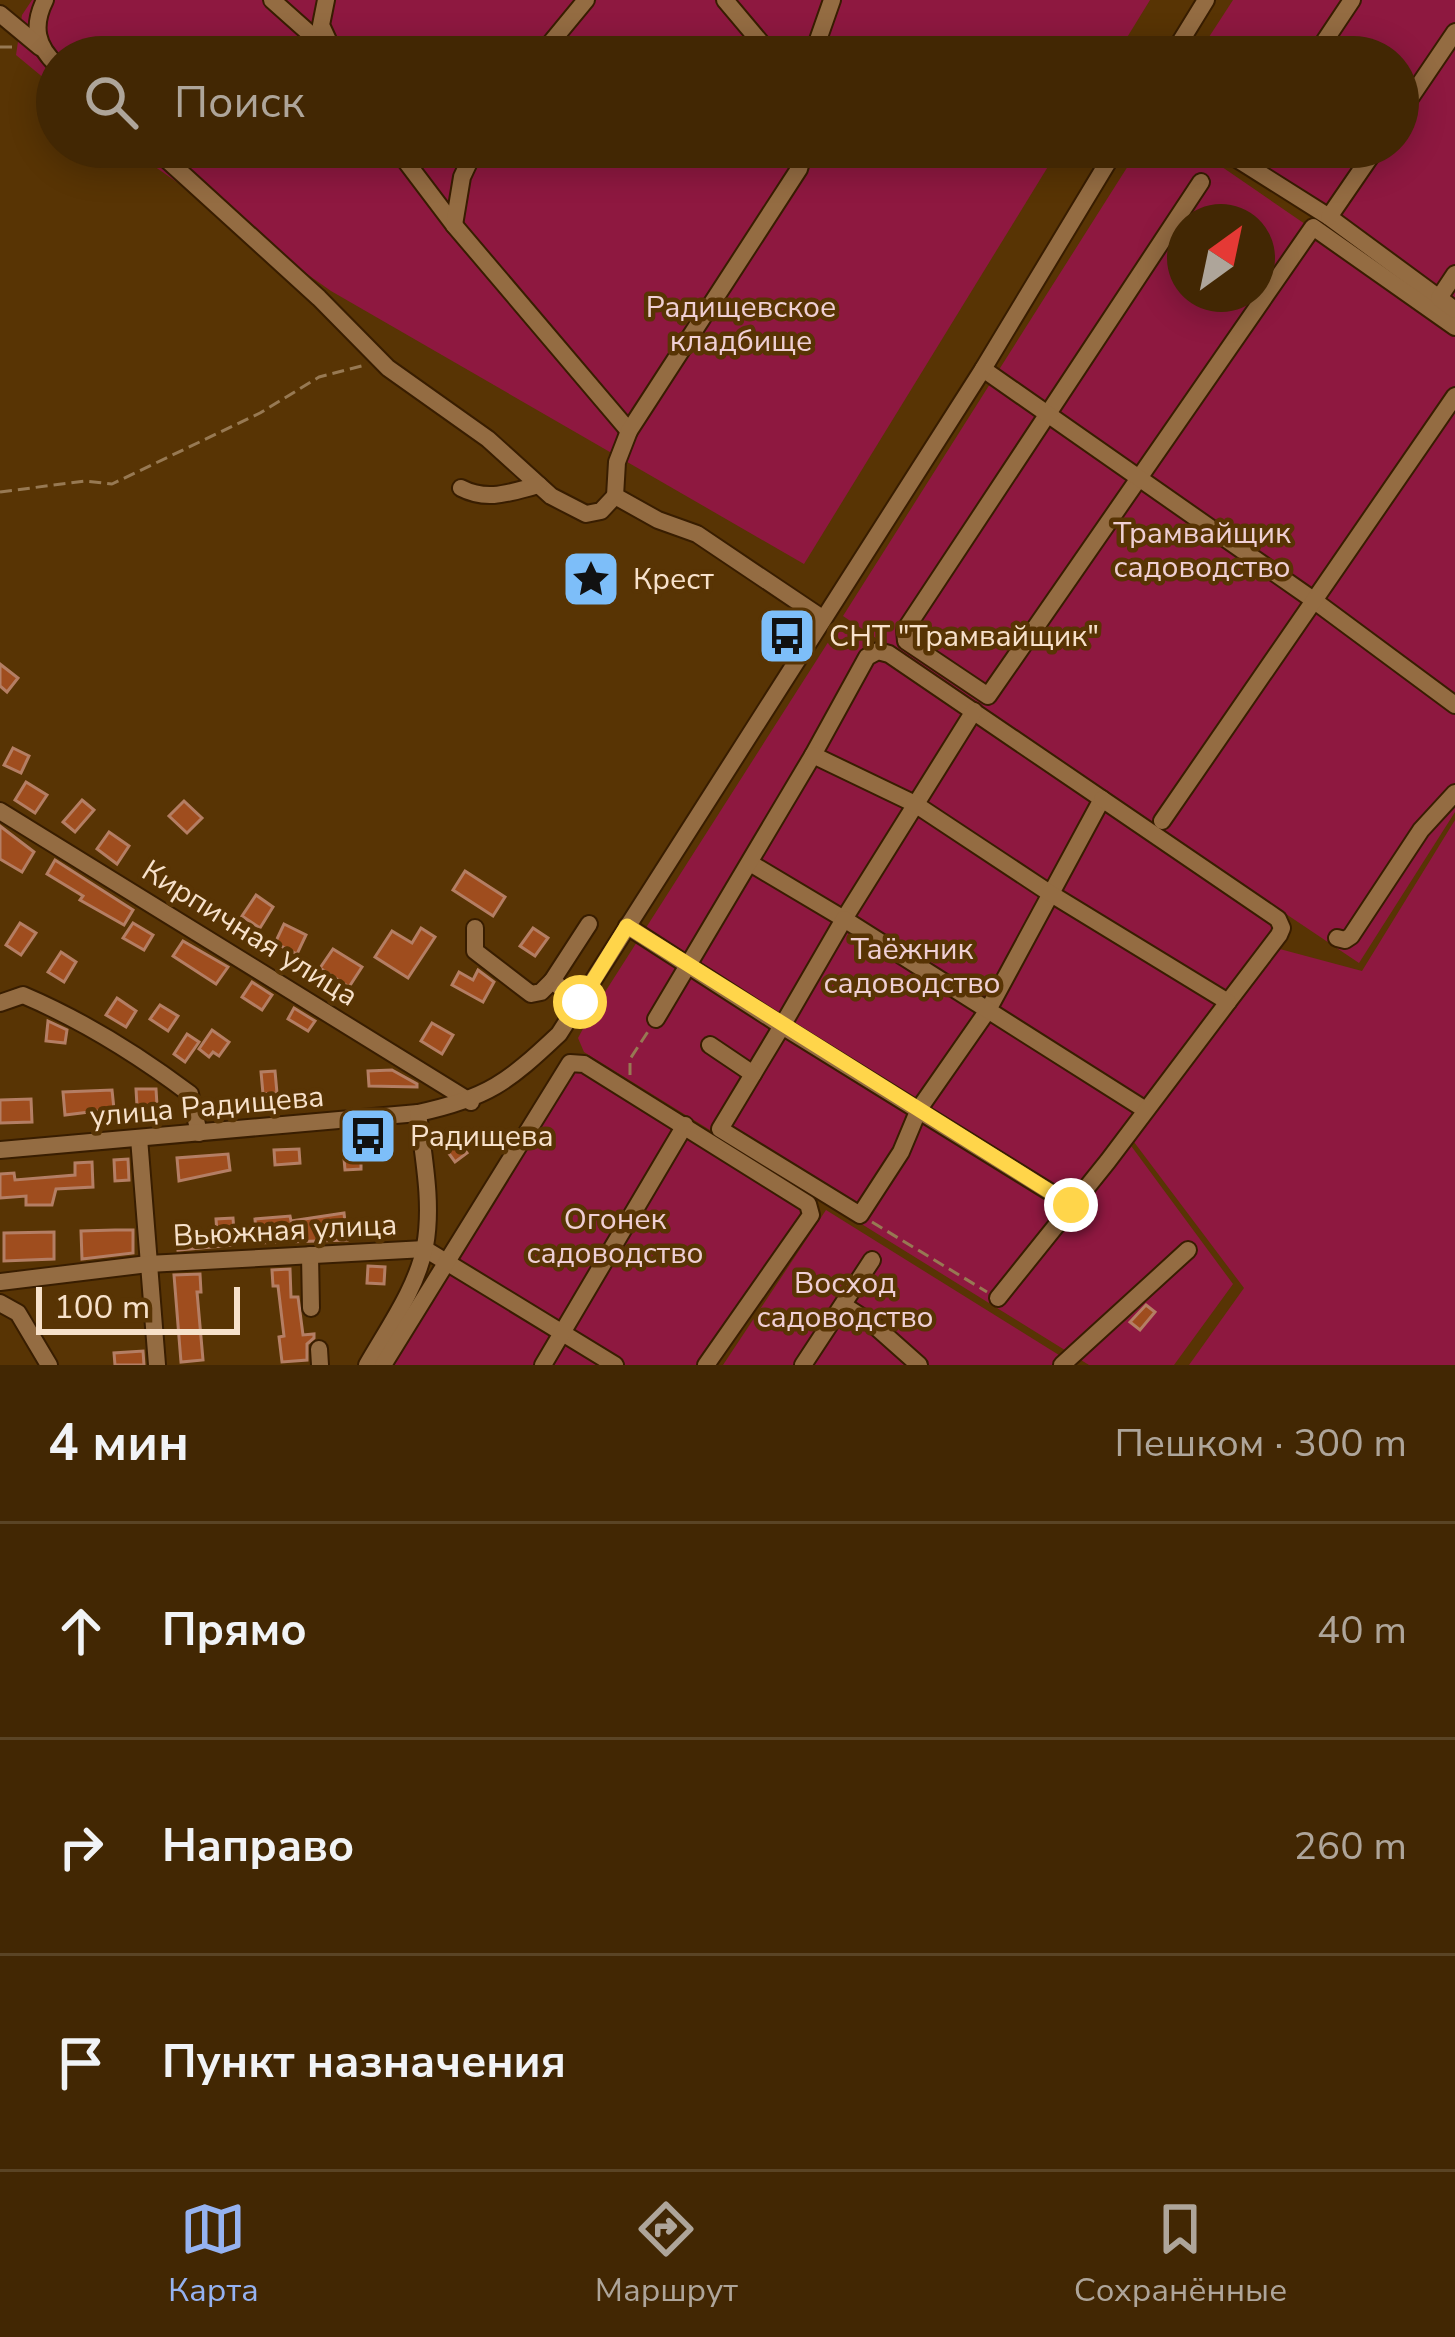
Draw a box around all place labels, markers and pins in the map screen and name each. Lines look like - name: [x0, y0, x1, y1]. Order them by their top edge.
- place icon: Крест: [560, 548, 622, 610]
- place label: Крест: [633, 559, 714, 600]
- bus stop icon: СНТ "Трамвайщик": [756, 605, 818, 667]
- place label: СНТ "Трамвайщик": [829, 616, 1099, 657]
- bus stop icon: Радищева: [337, 1105, 399, 1167]
- place label: Радищева: [410, 1116, 554, 1157]

